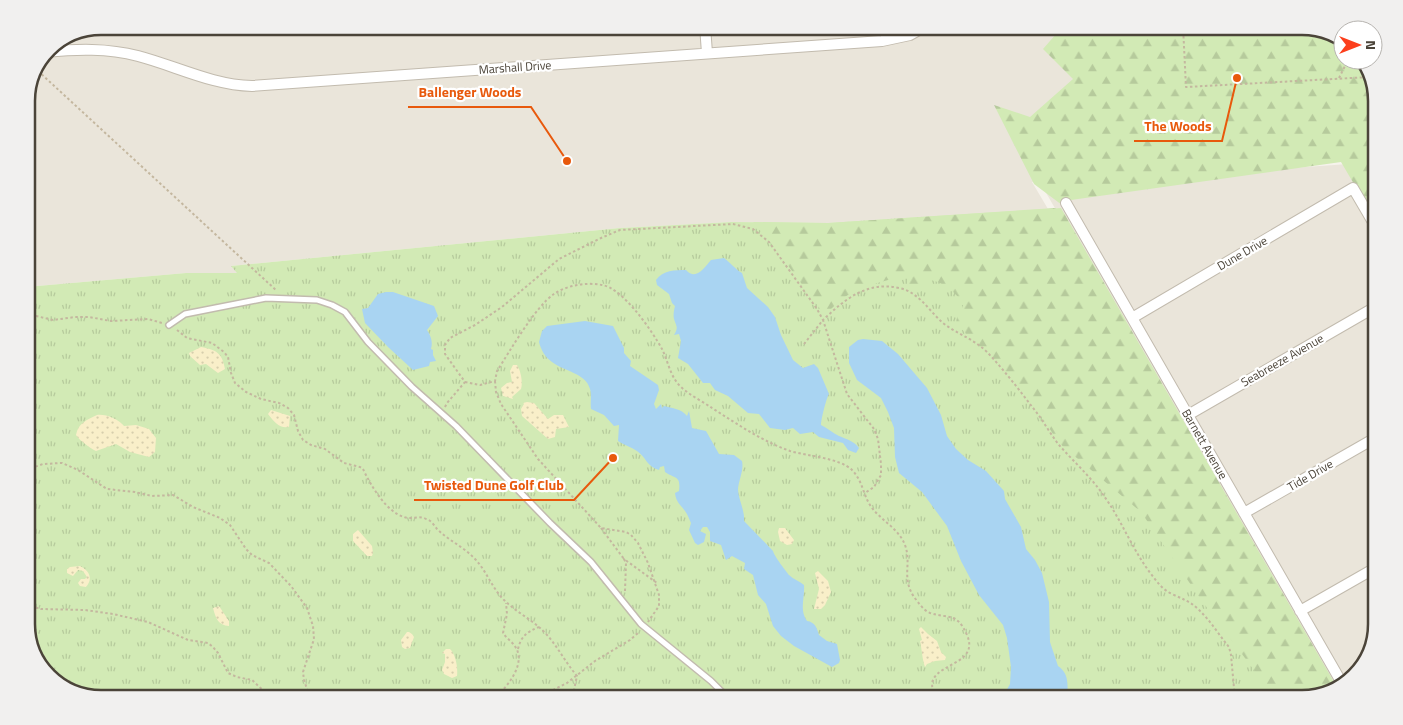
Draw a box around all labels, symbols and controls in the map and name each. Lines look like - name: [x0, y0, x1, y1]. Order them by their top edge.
- north arrow: [1333, 20, 1383, 70]
- text: N: [1361, 40, 1382, 50]
- street label: Marshall Drive: [478, 55, 552, 79]
- callout: Ballenger Woods: [408, 78, 531, 107]
- text: Ballenger Woods: [419, 81, 522, 102]
- callout: The Woods: [1134, 112, 1222, 141]
- text: The Woods: [1144, 115, 1212, 136]
- street label: Dune Drive: [1213, 231, 1271, 275]
- street label: Seabreeze Avenue: [1237, 329, 1327, 391]
- street label: Barnett Avenue: [1177, 405, 1233, 483]
- street label: Tide Drive: [1283, 454, 1337, 496]
- callout: Twisted Dune Golf Club: [414, 471, 574, 500]
- text: Twisted Dune Golf Club: [424, 474, 564, 495]

